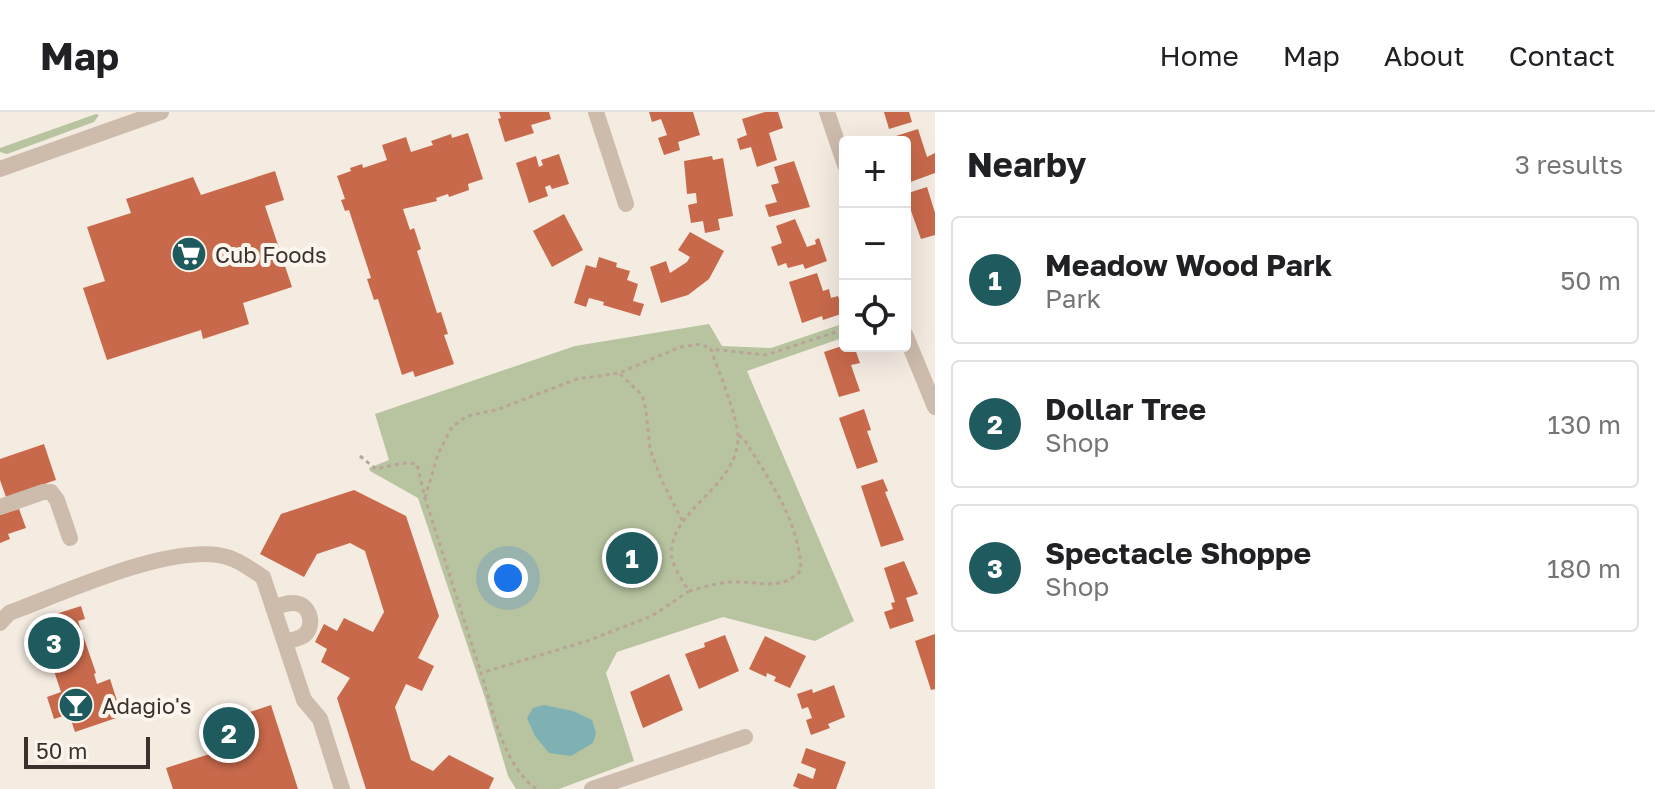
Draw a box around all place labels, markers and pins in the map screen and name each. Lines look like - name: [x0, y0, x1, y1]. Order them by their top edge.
- supermarket icon: Cub Foods: [170, 235, 208, 273]
- place label: Cub Foods: [215, 241, 327, 268]
- pin: 1: [606, 528, 658, 588]
- pin: 3: [28, 613, 80, 673]
- bar icon: Adagio's: [57, 686, 95, 724]
- place label: Adagio's: [102, 692, 191, 719]
- pin: 2: [203, 703, 255, 763]

